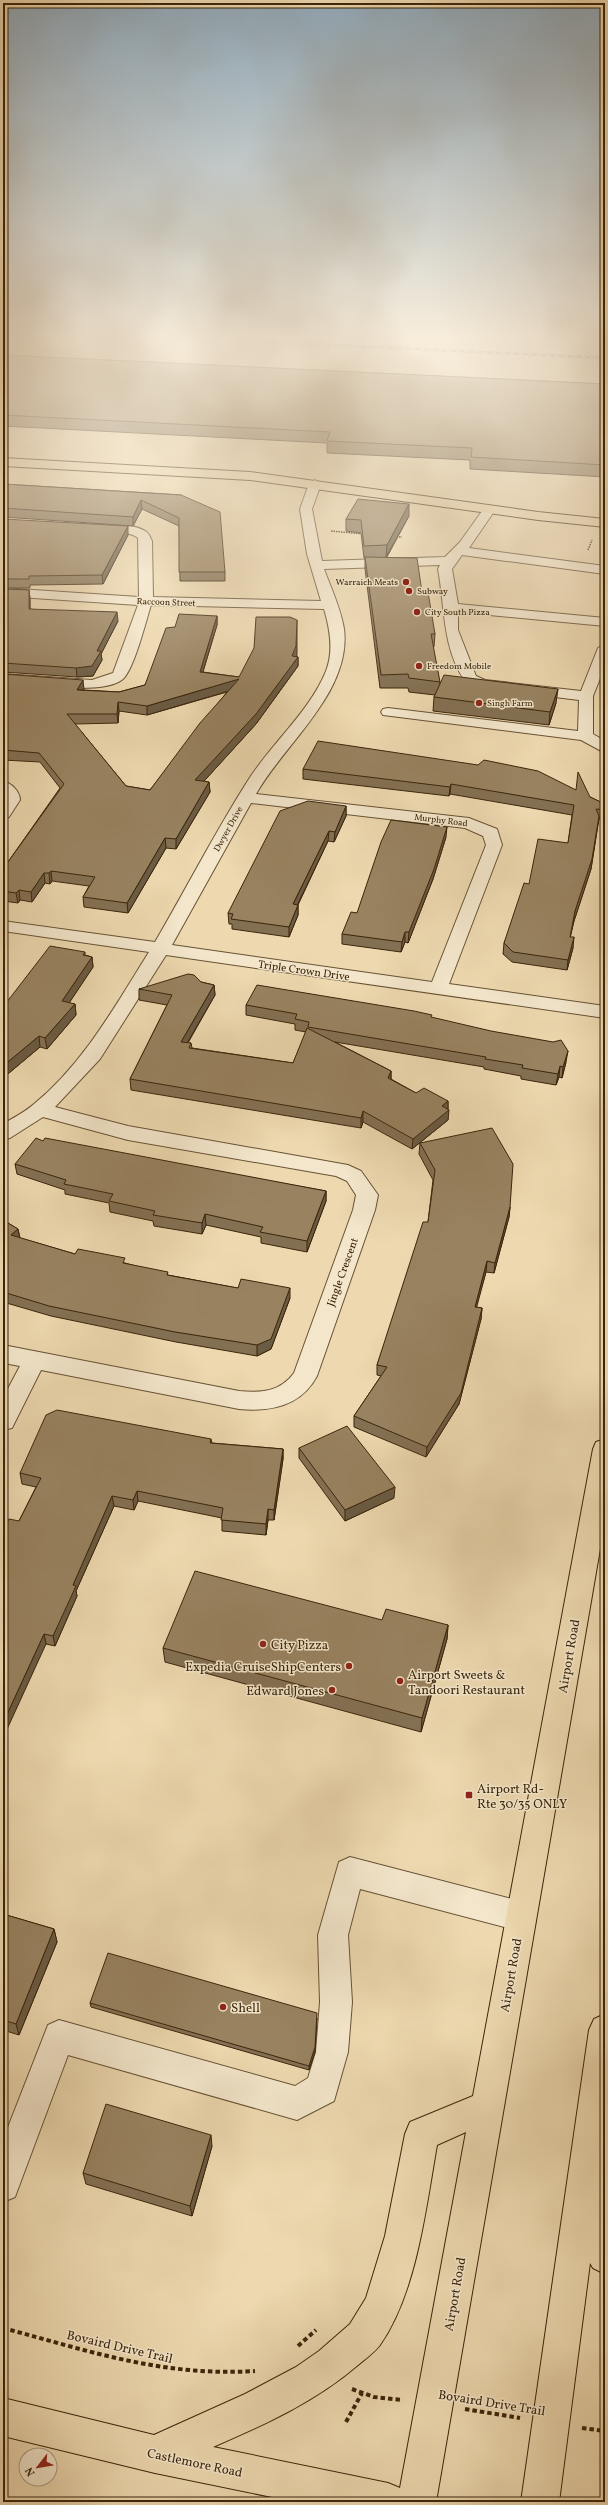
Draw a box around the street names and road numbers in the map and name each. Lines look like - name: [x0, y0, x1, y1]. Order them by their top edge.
- street label: Raccoon Street: [136, 595, 196, 610]
- street label: Dwyer Drive: [211, 804, 246, 854]
- street label: Murphy Road: [413, 811, 468, 830]
- street label: Triple Crown Drive: [257, 958, 351, 985]
- street label: Jingle Crescent: [324, 1236, 363, 1309]
- street label: Airport Road: [555, 1618, 585, 1695]
- street label: Airport Road: [497, 1937, 527, 2014]
- street label: Airport Road: [441, 2256, 471, 2333]
- street label: Bovaird Drive Trail: [65, 2327, 174, 2369]
- street label: Bovaird Drive Trail: [437, 2387, 547, 2421]
- street label: Castlemore Road: [145, 2445, 244, 2483]

